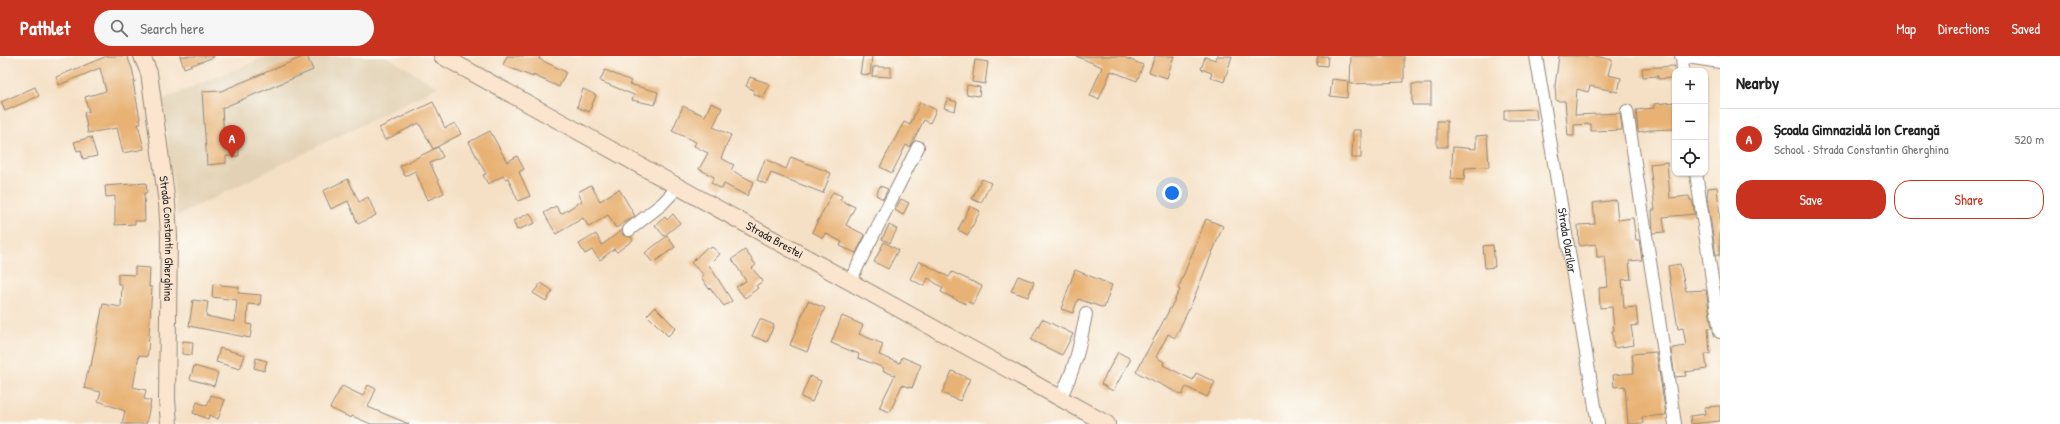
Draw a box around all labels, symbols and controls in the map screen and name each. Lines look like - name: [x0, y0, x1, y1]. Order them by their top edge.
- search box: [94, 10, 374, 46]
- text: Pathlet: [20, 15, 70, 41]
- icon: search: [108, 17, 130, 39]
- text: Search here: [140, 18, 204, 39]
- text: Map: [1896, 19, 1916, 38]
- text: Directions: [1938, 19, 1989, 38]
- text: Saved: [2011, 19, 2040, 38]
- map controls: [1672, 68, 1708, 176]
- button: +: [1672, 68, 1708, 104]
- text: Nearby: [1736, 71, 1779, 94]
- button: −: [1672, 104, 1708, 140]
- text: Școala Gimnazială Ion Creangă: [1774, 119, 1939, 140]
- pin: A: [219, 125, 245, 158]
- text: A: [1746, 130, 1752, 148]
- text: 520 m: [2015, 130, 2044, 148]
- button: locate: [1672, 140, 1708, 176]
- text: School · Strada Constantin Gherghina: [1774, 140, 1949, 158]
- street label: Strada Constantin Gherghina: [155, 175, 178, 301]
- button: Save: [1736, 180, 1886, 219]
- button: Share: [1894, 180, 2044, 219]
- your location: [1162, 183, 1182, 203]
- street label: Strada Olarilor: [1554, 206, 1581, 275]
- street label: Strada Brestei: [743, 217, 806, 262]

